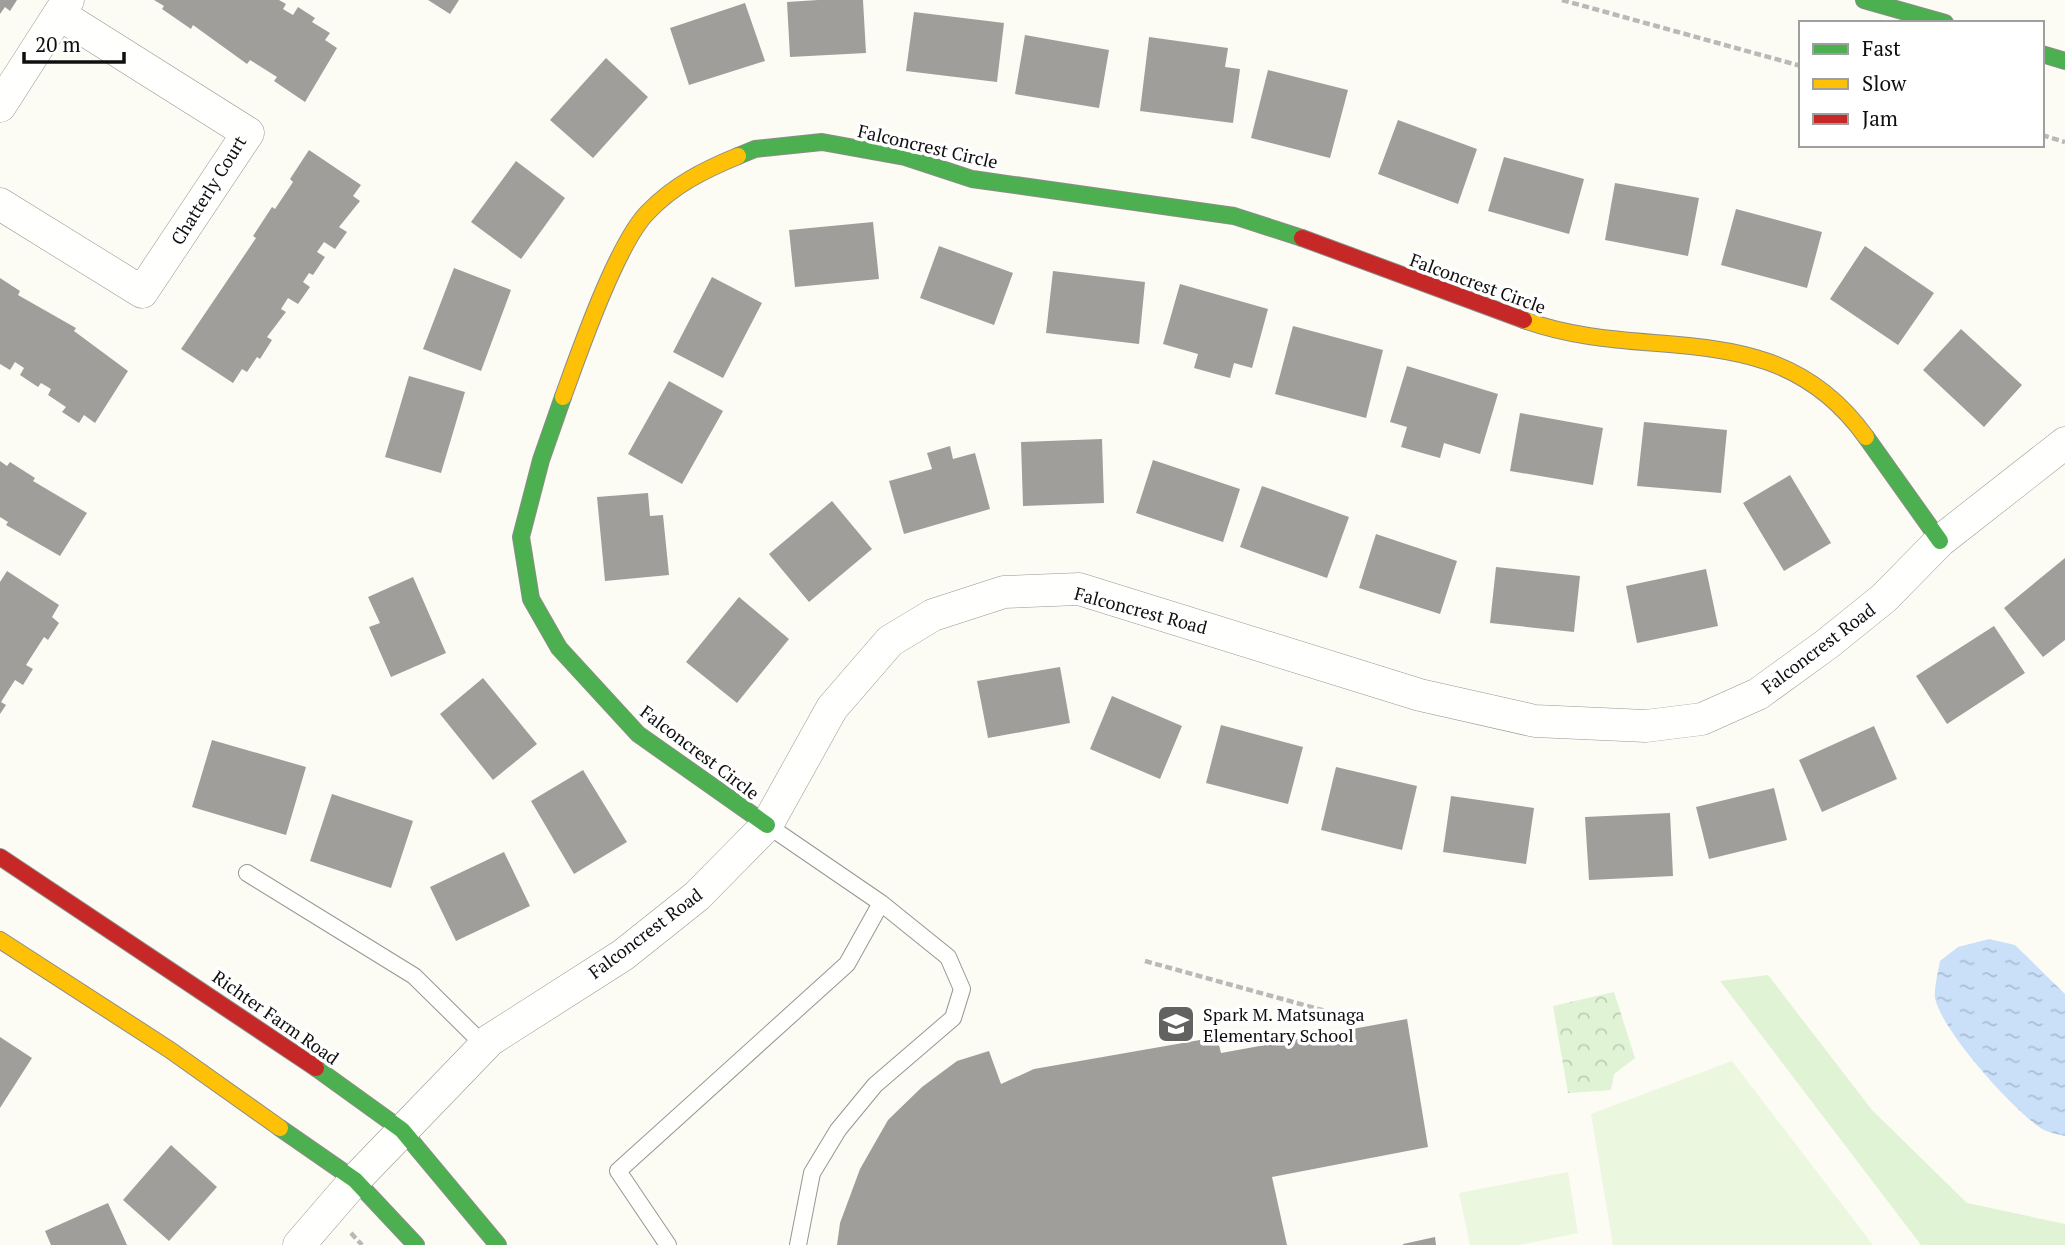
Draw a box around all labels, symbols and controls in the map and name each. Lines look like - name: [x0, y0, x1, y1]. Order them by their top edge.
- scale bar: [24, 21, 124, 65]
- legend: [1799, 21, 2044, 147]
- text: 20 m: [35, 30, 81, 58]
- text: Fast: [1862, 34, 1901, 62]
- text: Slow: [1862, 69, 1907, 97]
- text: Jam: [1862, 104, 1898, 132]
- street label: Falconcrest Circle: [856, 118, 1000, 174]
- street label: Chatterly Court: [165, 131, 251, 249]
- street label: Falconcrest Circle: [1407, 247, 1549, 319]
- street label: Falconcrest Road: [1072, 581, 1210, 639]
- street label: Falconcrest Road: [1756, 597, 1880, 699]
- street label: Falconcrest Circle: [636, 699, 764, 805]
- street label: Falconcrest Road: [583, 882, 707, 984]
- street label: Richter Farm Road: [208, 965, 344, 1069]
- place label: Spark M. Matsunaga Elementary School: [1203, 1002, 1365, 1047]
- school or university icon: Spark M. Matsunaga Elementary School: [1155, 1003, 1197, 1045]

